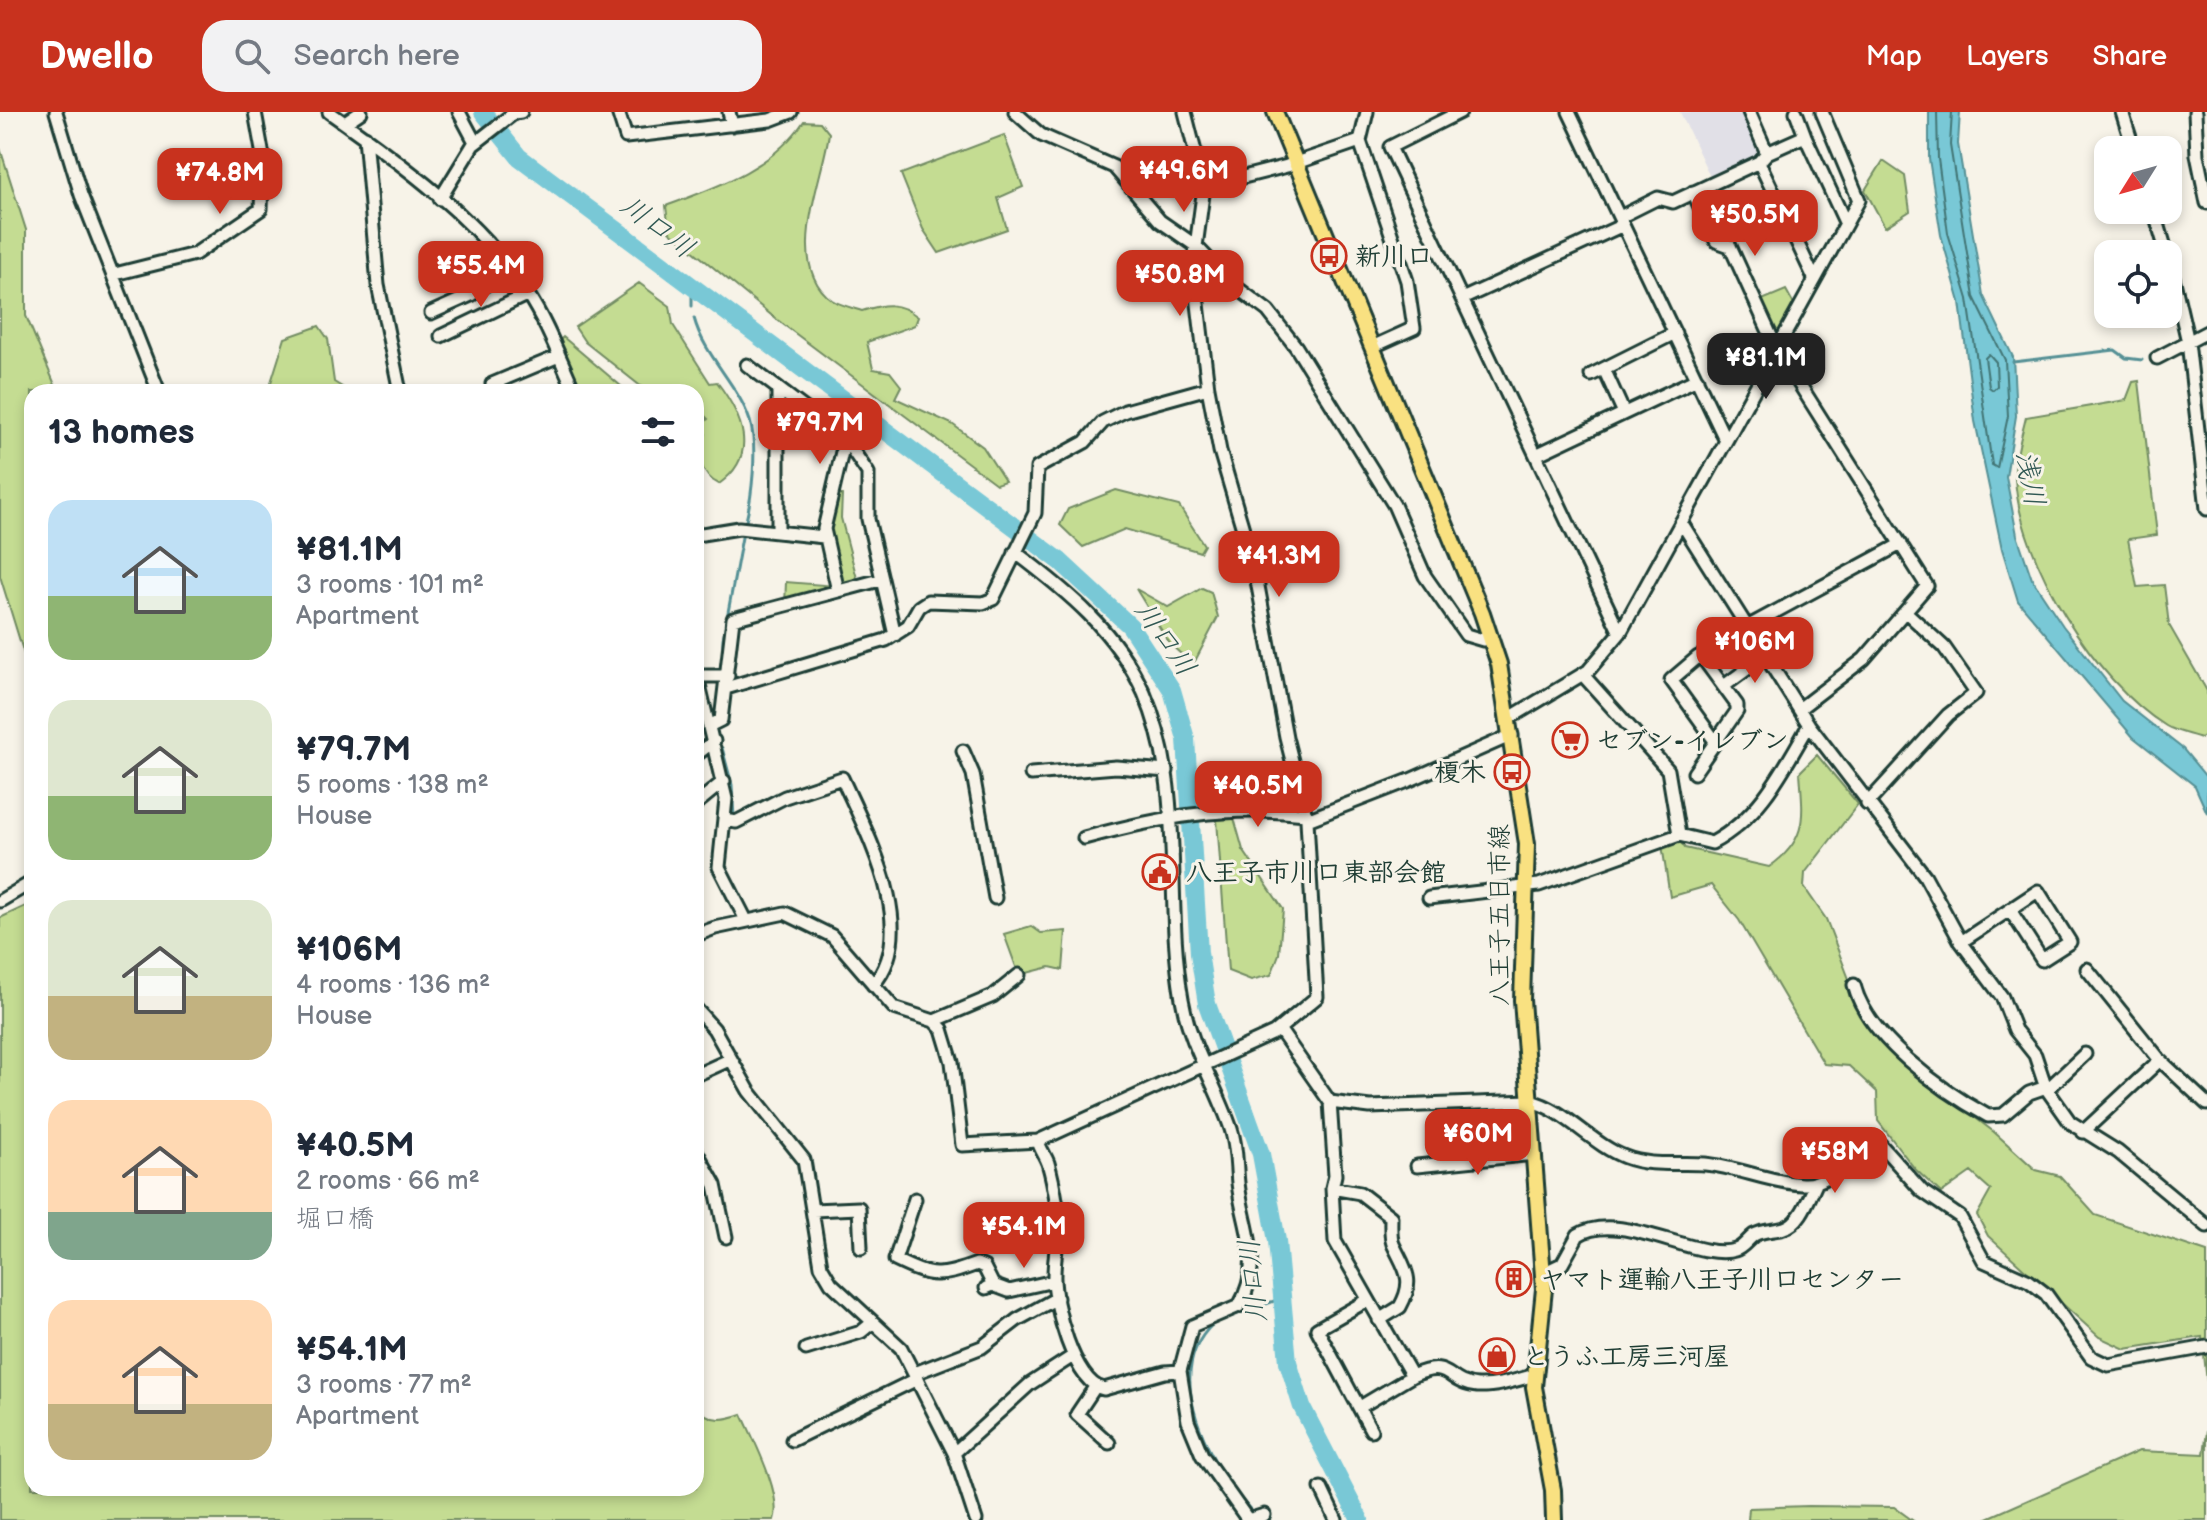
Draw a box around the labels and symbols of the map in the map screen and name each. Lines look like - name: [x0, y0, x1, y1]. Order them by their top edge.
- north arrow: [2094, 136, 2182, 224]
- pin: ¥49.6M: [1119, 146, 1249, 214]
- pin: ¥74.8M: [155, 148, 285, 216]
- water label: 川口川: [614, 189, 701, 266]
- pin: ¥50.5M: [1690, 190, 1820, 258]
- bus stop icon: 新川口: [1310, 237, 1348, 275]
- pin: ¥55.4M: [416, 241, 546, 309]
- place label: 新川口: [1355, 242, 1433, 273]
- pin: ¥50.8M: [1115, 250, 1245, 318]
- pin: ¥81.1M: [1701, 333, 1831, 401]
- pin: ¥79.7M: [755, 398, 885, 466]
- water label: 浅川: [2008, 448, 2051, 509]
- pin: ¥41.3M: [1214, 531, 1344, 599]
- water label: 川口川: [1127, 595, 1202, 683]
- pin: ¥106M: [1699, 617, 1811, 685]
- supermarket icon: セブン-イレブン: [1551, 721, 1589, 759]
- place label: セブン-イレブン: [1596, 726, 1789, 757]
- bus stop icon: 榎木: [1493, 753, 1531, 791]
- place label: 榎木: [1434, 758, 1486, 789]
- pin: ¥40.5M: [1193, 761, 1323, 829]
- street label: 八王子五日市線: [1485, 824, 1516, 1006]
- public building icon: 八王子市川口東部会館: [1141, 853, 1179, 891]
- place label: 八王子市川口東部会館: [1186, 858, 1446, 889]
- pin: ¥60M: [1431, 1109, 1525, 1177]
- pin: ¥58M: [1788, 1127, 1882, 1195]
- pin: ¥54.1M: [959, 1202, 1089, 1270]
- water label: 川口川: [1233, 1237, 1274, 1324]
- building icon: ヤマト運輸八王子川口センター: [1495, 1260, 1533, 1298]
- place label: ヤマト運輸八王子川口センター: [1540, 1265, 1904, 1296]
- shop icon: とうふ工房三河屋: [1478, 1337, 1516, 1375]
- place label: とうふ工房三河屋: [1523, 1342, 1730, 1373]

